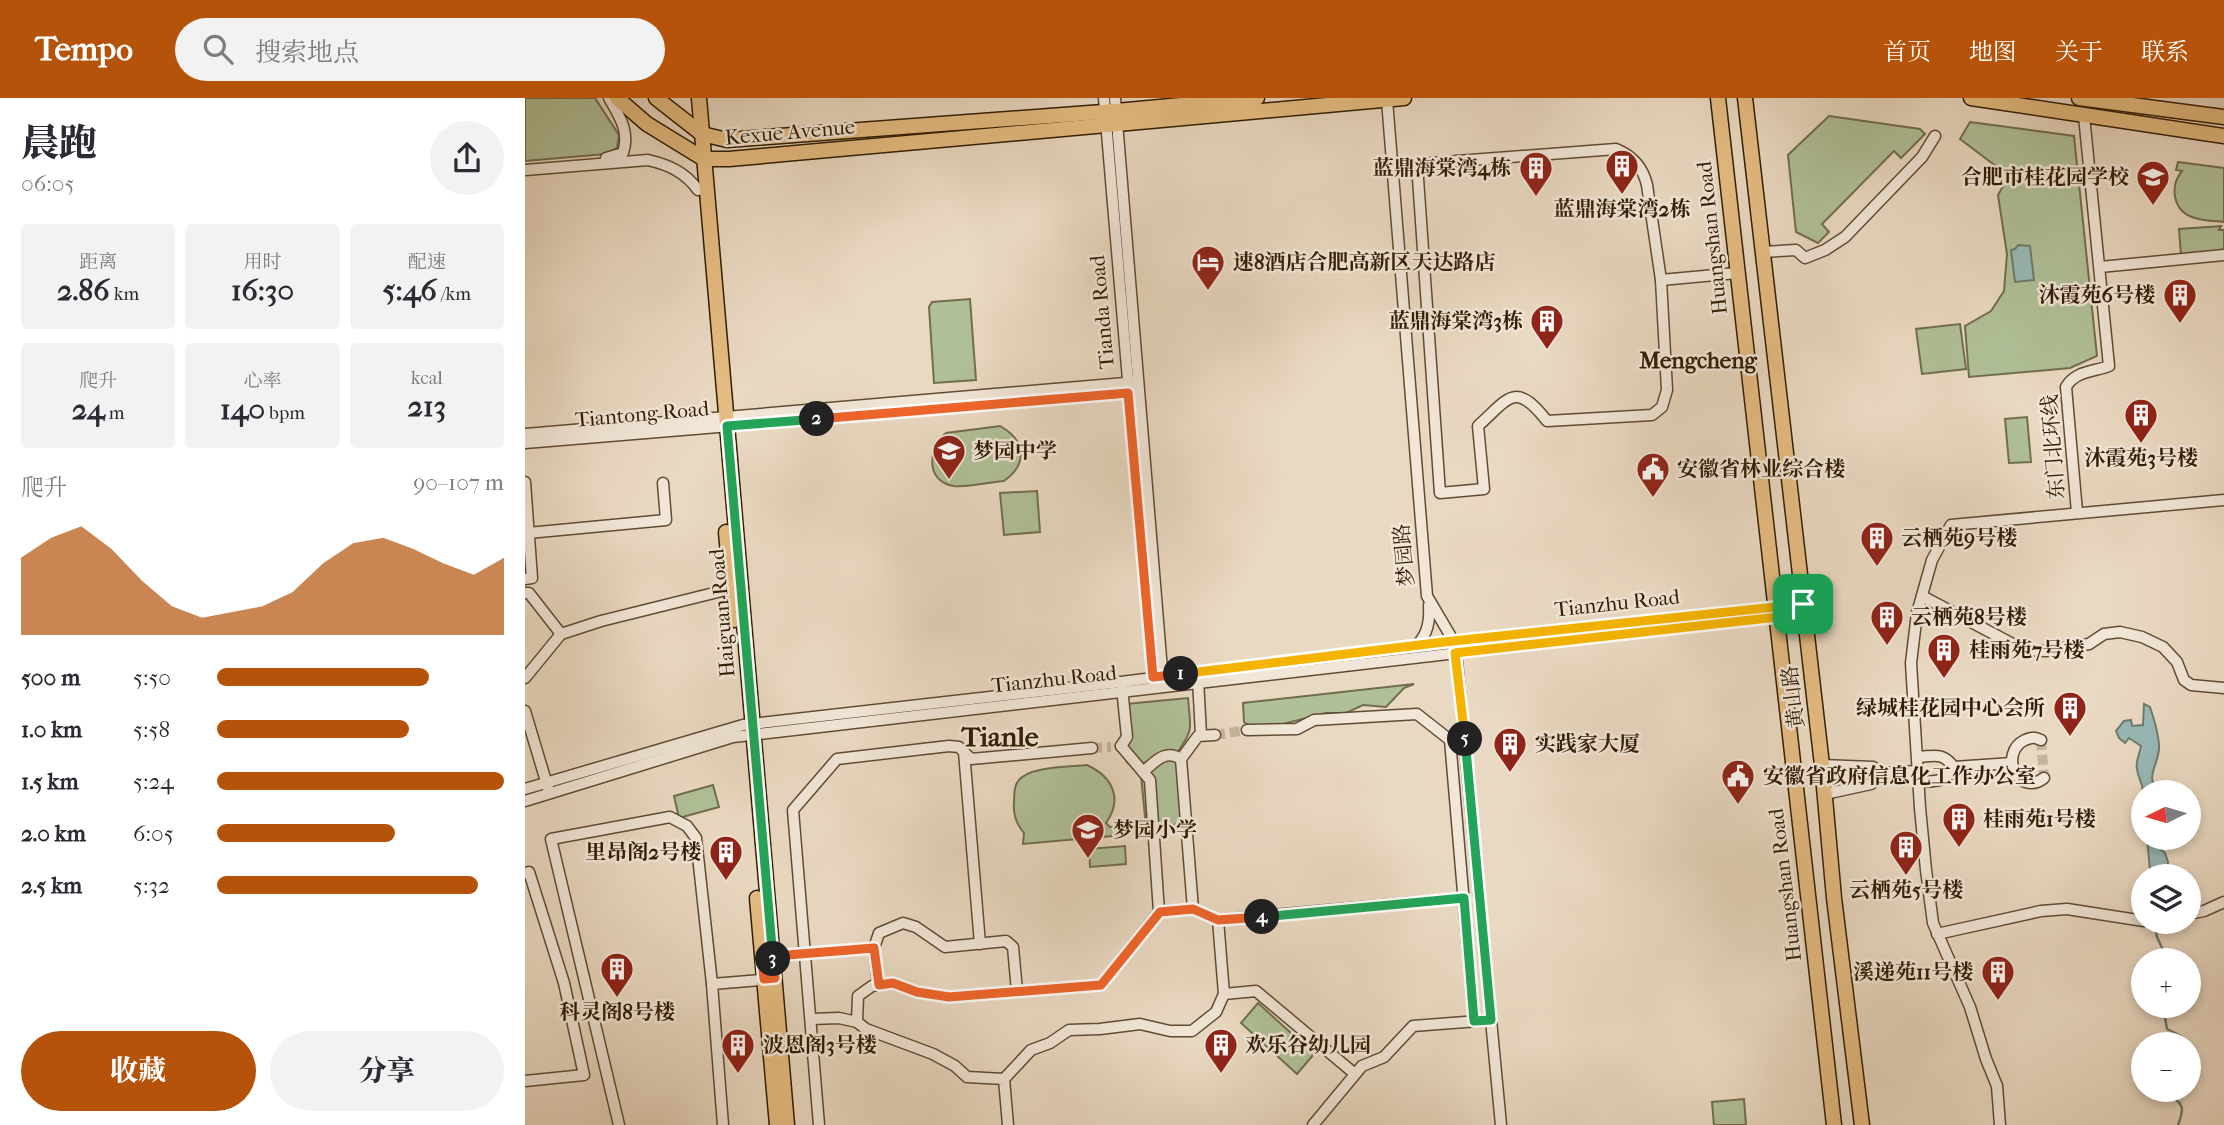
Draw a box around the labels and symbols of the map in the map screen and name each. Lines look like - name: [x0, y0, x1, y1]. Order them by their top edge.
- street label: Kexue Avenue: [724, 114, 856, 150]
- building icon: 蓝鼎海棠湾2栋: [1603, 147, 1641, 196]
- building icon: 蓝鼎海棠湾4栋: [1517, 149, 1555, 198]
- place label: 蓝鼎海棠湾4栋: [1373, 156, 1511, 181]
- school or university icon: 合肥市桂花园学校: [2134, 158, 2172, 207]
- street label: Huangshan Road: [1692, 160, 1732, 316]
- place label: 合肥市桂花园学校: [1961, 165, 2129, 189]
- place label: 蓝鼎海棠湾2栋: [1554, 197, 1690, 221]
- hotel icon: 速8酒店合肥高新区天达路店: [1189, 243, 1227, 292]
- place label: 速8酒店合肥高新区天达路店: [1233, 250, 1496, 274]
- street label: Tianda Road: [1085, 254, 1119, 370]
- building icon: 沐霞苑6号楼: [2161, 276, 2199, 325]
- place label: 沐霞苑6号楼: [2039, 283, 2155, 307]
- building icon: 蓝鼎海棠湾3栋: [1528, 302, 1566, 351]
- place label: 蓝鼎海棠湾3栋: [1388, 309, 1523, 333]
- district label: Mengcheng: [1639, 347, 1758, 374]
- street label: 东门北环线: [2037, 394, 2069, 500]
- street label: Tiantong Road: [574, 396, 711, 432]
- building icon: 沐霞苑3号楼: [2122, 396, 2160, 445]
- pin: 2: [799, 402, 835, 436]
- school or university icon: 梦园中学: [930, 432, 968, 481]
- place label: 梦园中学: [973, 439, 1057, 463]
- place label: 沐霞苑3号楼: [2084, 446, 2198, 470]
- public building icon: 安徽省林业综合楼: [1634, 450, 1672, 499]
- place label: 安徽省林业综合楼: [1677, 457, 1845, 481]
- building icon: 云栖苑9号楼: [1858, 519, 1896, 568]
- street label: 梦园路: [1389, 523, 1419, 587]
- place label: 云栖苑9号楼: [1901, 526, 2017, 550]
- street label: Haiguan Road: [704, 547, 740, 678]
- pin: [1773, 574, 1833, 634]
- street label: Tianzhu Road: [1553, 584, 1681, 622]
- building icon: 云栖苑8号楼: [1868, 598, 1906, 647]
- place label: 云栖苑8号楼: [1911, 605, 2027, 629]
- building icon: 桂雨苑7号楼: [1925, 631, 1963, 680]
- place label: 桂雨苑7号楼: [1969, 638, 2084, 662]
- pin: 1: [1163, 656, 1199, 692]
- street label: Tianzhu Road: [990, 660, 1118, 698]
- street label: 黄山路: [1777, 664, 1809, 730]
- building icon: 绿城桂花园中心会所: [2051, 689, 2089, 738]
- place label: 绿城桂花园中心会所: [1856, 696, 2045, 720]
- district label: Tianle: [960, 720, 1039, 753]
- pin: 5: [1447, 722, 1483, 756]
- building icon: 实践家大厦: [1491, 725, 1529, 774]
- place label: 实践家大厦: [1535, 732, 1640, 756]
- public building icon: 安徽省政府信息化工作办公室: [1719, 757, 1757, 806]
- place label: 安徽省政府信息化工作办公室: [1763, 764, 2036, 788]
- north arrow: [2131, 780, 2201, 850]
- building icon: 桂雨苑1号楼: [1940, 800, 1978, 849]
- street label: Huangshan Road: [1764, 807, 1806, 963]
- place label: 桂雨苑1号楼: [1983, 807, 2096, 831]
- school or university icon: 梦园小学: [1069, 811, 1107, 860]
- place label: 梦园小学: [1113, 818, 1197, 842]
- building icon: 云栖苑5号楼: [1887, 828, 1925, 877]
- building icon: 里昂阁2号楼: [707, 833, 745, 882]
- place label: 里昂阁2号楼: [585, 840, 701, 864]
- place label: 云栖苑5号楼: [1849, 878, 1963, 902]
- pin: 4: [1245, 900, 1279, 934]
- pin: 3: [755, 942, 791, 976]
- building icon: 科灵阁8号楼: [598, 950, 636, 999]
- building icon: 溪递苑11号楼: [1979, 953, 2017, 1002]
- place label: 溪递苑11号楼: [1853, 960, 1973, 984]
- place label: 科灵阁8号楼: [559, 1000, 675, 1024]
- building icon: 波恩阁3号楼: [719, 1026, 757, 1075]
- building icon: 欢乐谷幼儿园: [1202, 1026, 1240, 1075]
- place label: 波恩阁3号楼: [763, 1033, 877, 1057]
- place label: 欢乐谷幼儿园: [1245, 1033, 1371, 1057]

